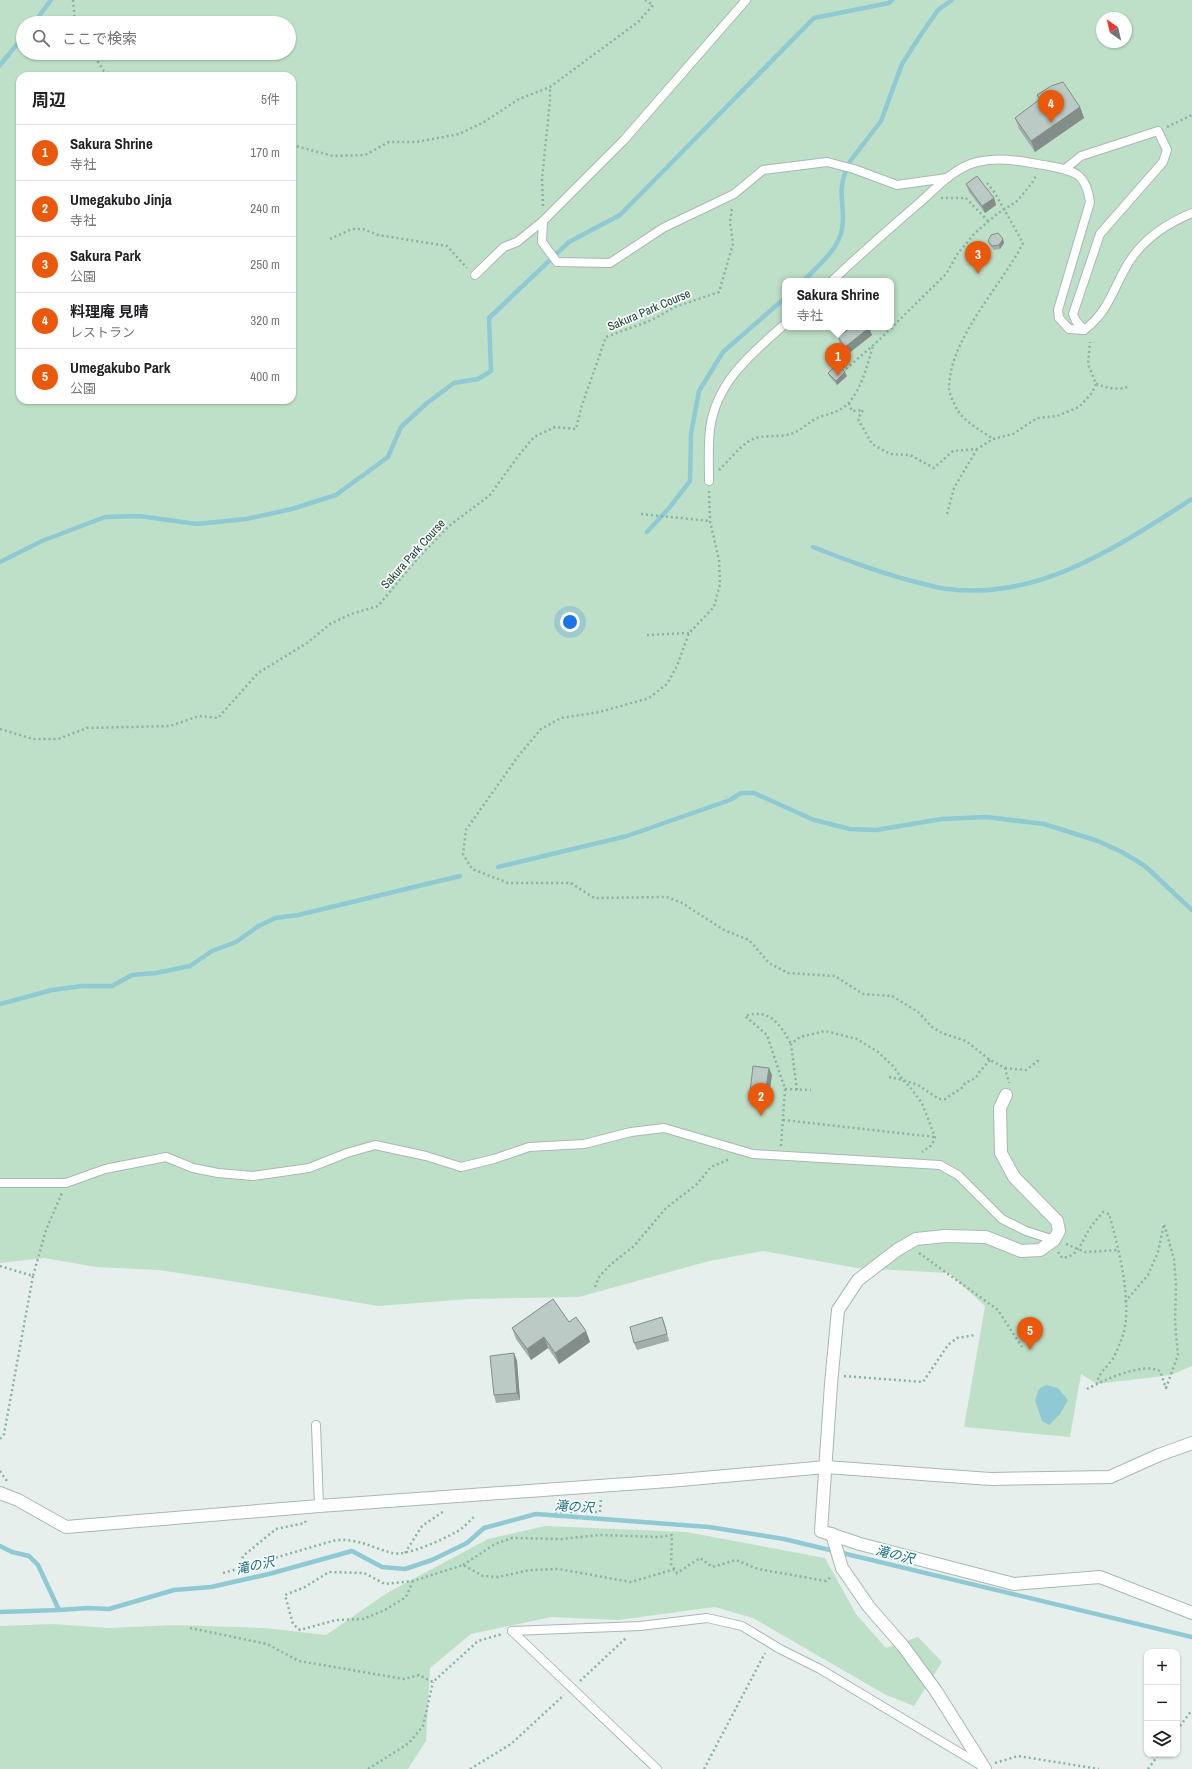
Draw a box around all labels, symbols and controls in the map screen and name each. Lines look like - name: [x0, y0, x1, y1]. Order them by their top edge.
- north arrow: [1096, 12, 1132, 48]
- search box: [16, 16, 296, 60]
- icon: search: [30, 27, 52, 49]
- text: ここで検索: [62, 28, 137, 49]
- text: 周辺: [32, 88, 66, 111]
- pin: 4: [1038, 90, 1064, 123]
- text: 5件: [261, 91, 280, 108]
- text: Sakura Shrine: [70, 133, 153, 154]
- text: 1: [42, 144, 48, 161]
- text: 170 m: [250, 144, 280, 161]
- text: 寺社: [70, 156, 96, 173]
- text: Umegakubo Jinja: [70, 189, 172, 210]
- text: 2: [42, 200, 48, 217]
- text: 240 m: [250, 200, 280, 217]
- text: 寺社: [70, 212, 96, 229]
- pin: 3: [965, 241, 991, 274]
- text: Sakura Park: [70, 245, 141, 266]
- text: 3: [42, 256, 48, 273]
- text: 250 m: [250, 256, 280, 273]
- text: 公園: [70, 268, 96, 285]
- popup: [782, 278, 894, 330]
- text: Sakura Shrine: [797, 284, 879, 305]
- street label: Sakura Park Course: [605, 285, 693, 335]
- text: 料理庵 見晴: [70, 301, 148, 322]
- text: 寺社: [797, 307, 823, 324]
- text: 4: [42, 312, 48, 329]
- text: 320 m: [250, 312, 280, 329]
- text: レストラン: [70, 324, 135, 341]
- pin: 1: [825, 343, 851, 376]
- text: Umegakubo Park: [70, 357, 171, 378]
- text: 5: [42, 368, 48, 385]
- text: 400 m: [250, 368, 280, 385]
- text: 公園: [70, 380, 96, 397]
- street label: Sakura Park Course: [377, 516, 449, 592]
- your location: [560, 612, 580, 632]
- pin: 2: [748, 1083, 774, 1116]
- pin: 5: [1017, 1317, 1043, 1350]
- water label: 滝の沢: [554, 1497, 596, 1516]
- water label: 滝の沢: [874, 1542, 918, 1568]
- water label: 滝の沢: [234, 1552, 278, 1578]
- map controls: [1144, 1649, 1180, 1757]
- button: +: [1144, 1649, 1180, 1685]
- button: −: [1144, 1685, 1180, 1721]
- button: layers: [1144, 1721, 1180, 1757]

